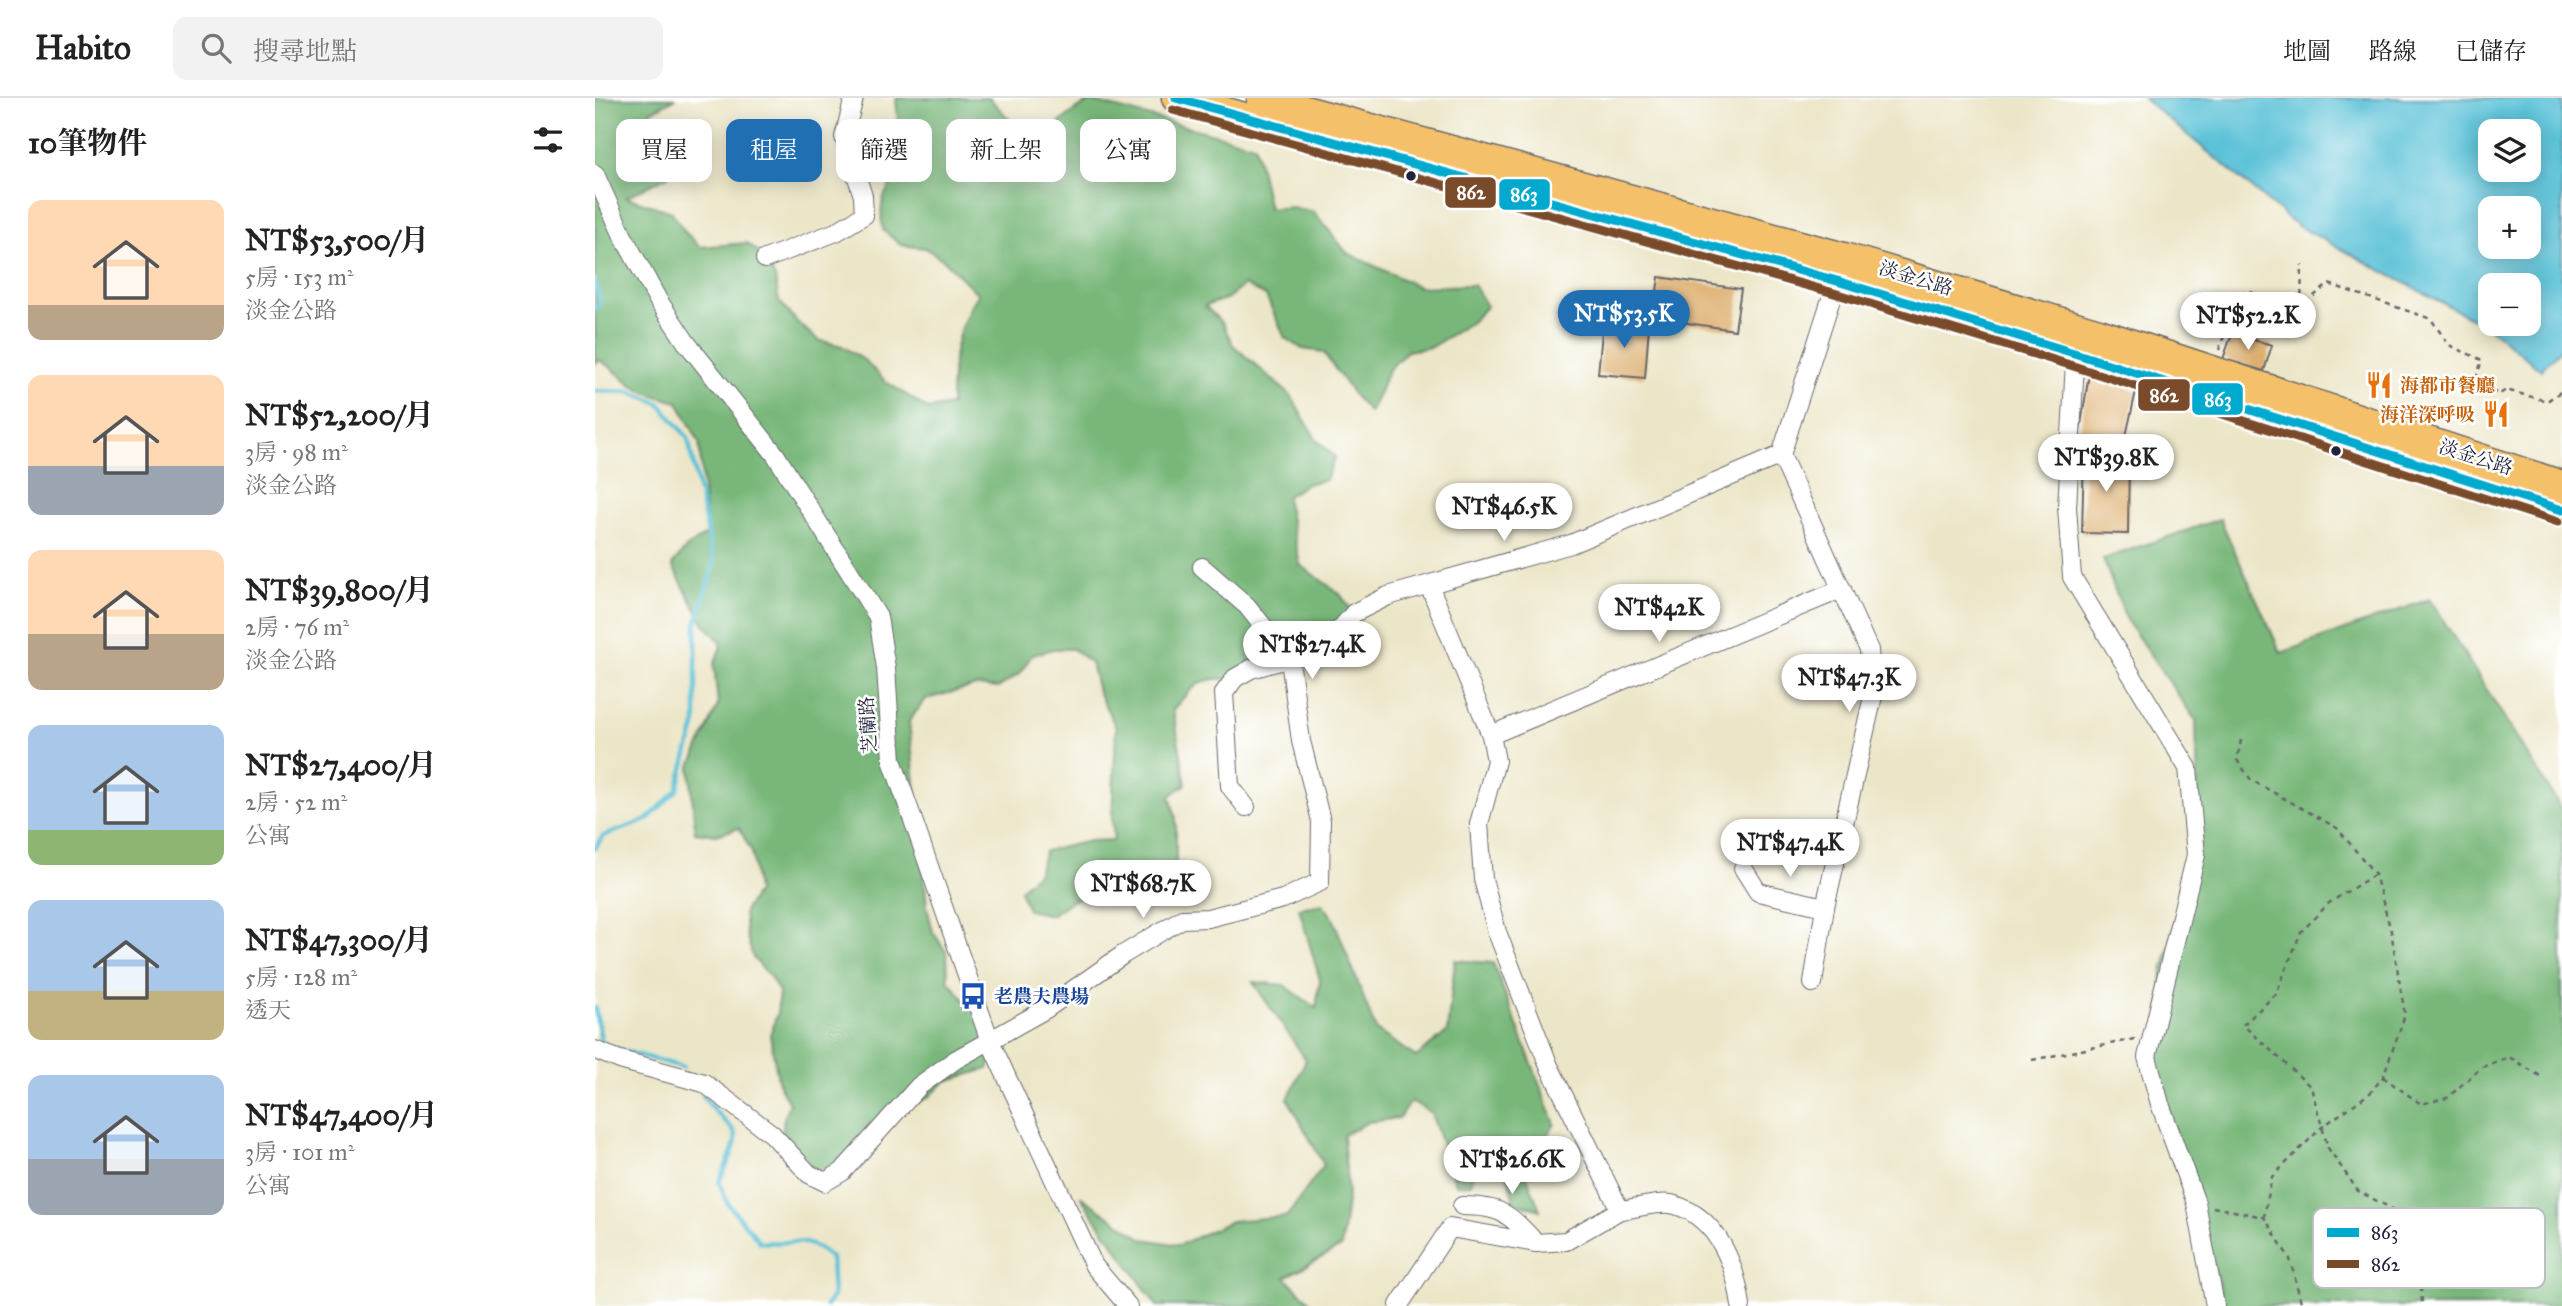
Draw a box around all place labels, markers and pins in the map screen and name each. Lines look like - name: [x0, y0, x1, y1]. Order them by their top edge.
- unlabelled marker: [1404, 169, 1418, 183]
- pin: NT$53.5K: [1552, 290, 1696, 350]
- pin: NT$52.2K: [2176, 292, 2320, 352]
- restaurant icon: 海都市餐廳: [2364, 370, 2394, 400]
- place label: 海都市餐廳: [2400, 374, 2495, 397]
- restaurant icon: 海洋深呼吸: [2481, 399, 2511, 429]
- place label: 海洋深呼吸: [2380, 403, 2475, 426]
- pin: NT$39.8K: [2034, 434, 2178, 494]
- unlabelled marker: [2329, 444, 2343, 458]
- pin: NT$46.5K: [1432, 484, 1576, 543]
- pin: NT$42K: [1602, 584, 1716, 644]
- pin: NT$27.4K: [1240, 622, 1384, 681]
- pin: NT$47.3K: [1777, 654, 1921, 714]
- pin: NT$47.4K: [1718, 820, 1862, 879]
- pin: NT$68.7K: [1071, 860, 1215, 920]
- bus stop icon: 老農夫農場: [958, 981, 988, 1011]
- place label: 老農夫農場: [994, 985, 1089, 1008]
- pin: NT$26.6K: [1440, 1136, 1584, 1196]

